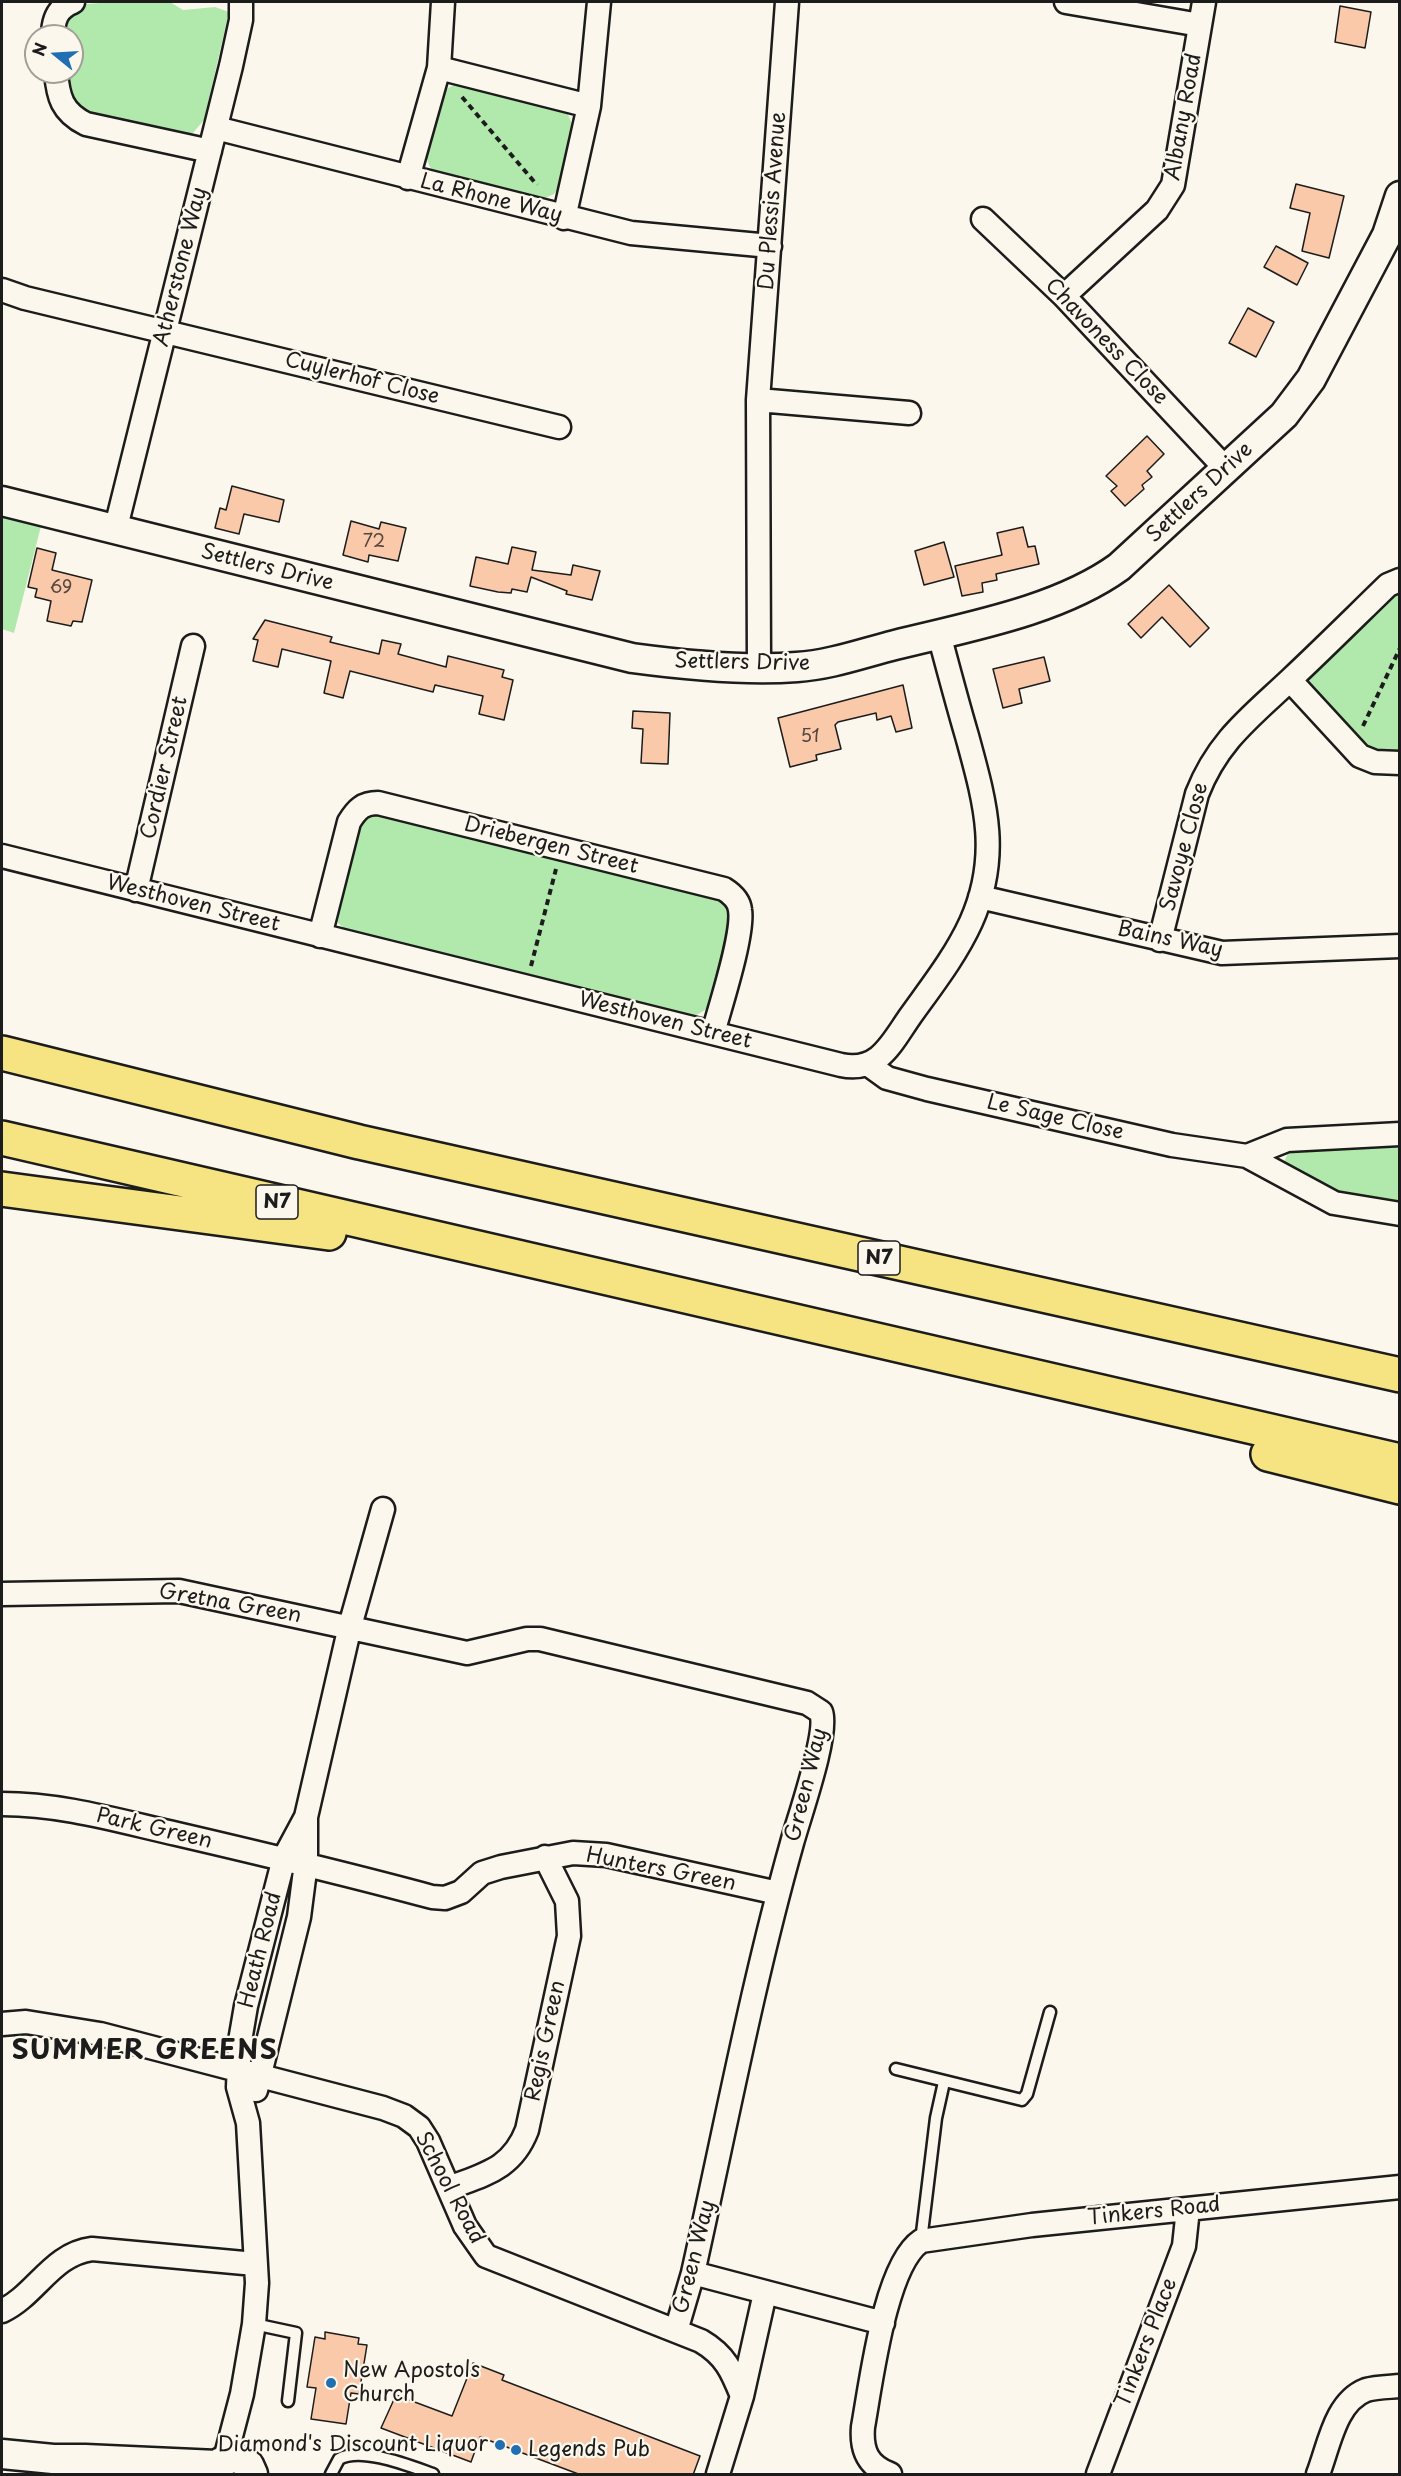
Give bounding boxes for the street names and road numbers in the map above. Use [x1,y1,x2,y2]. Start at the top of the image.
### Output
street label: Albany Road [1160,51,1208,183]
street label: Du Plessis Avenue [754,111,792,291]
street label: La Rhone Way [417,169,565,229]
street label: Atherstone Way [149,185,213,349]
street label: Chavoness Close [1039,273,1173,411]
street label: Cuylerhof Close [282,348,442,410]
street label: Settlers Drive [1142,437,1258,549]
street label: Settlers Drive [198,539,336,597]
street label: Settlers Drive [674,649,810,677]
street label: Cordier Street [136,694,194,842]
street label: Savoye Close [1156,780,1214,914]
street label: Driebergen Street [461,812,641,880]
street label: Westhoven Street [104,870,282,938]
street label: Bains Way [1115,916,1225,964]
street label: Westhoven Street [576,987,754,1055]
street label: Le Sage Close [984,1090,1126,1146]
road number: N7 [256,1185,298,1219]
road number: N7 [858,1241,900,1275]
street label: Gretna Green [157,1579,303,1629]
street label: Green Way [781,1726,833,1844]
street label: Park Green [94,1803,214,1855]
street label: Hunters Green [584,1843,738,1897]
street label: Heath Road [234,1889,288,2011]
street label: Regis Green [521,1978,571,2104]
street label: School Road [409,2128,489,2248]
street label: Tinkers Road [1086,2192,1222,2232]
street label: Green Way [669,2198,721,2316]
street label: Tinkers Place [1111,2275,1183,2411]

